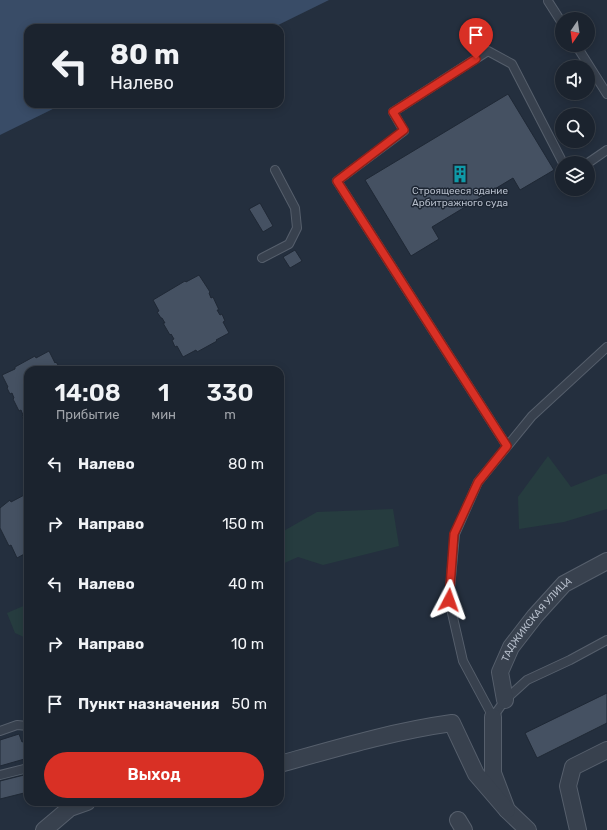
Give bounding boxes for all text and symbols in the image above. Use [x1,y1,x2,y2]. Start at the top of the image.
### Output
north arrow [555,12,595,52]
map controls [555,12,595,196]
pin [459,18,493,59]
icon: arrive [465,24,487,46]
text: 80 m [110,38,180,71]
icon: left [44,40,96,92]
button: sound [555,60,595,100]
text: Налево [110,72,174,94]
button: search [555,108,595,148]
button: layers [555,156,595,196]
building icon: Строящееся здание Арбитражного суда [450,164,470,184]
place label: Строящееся здание Арбитражного суда [412,185,508,209]
text: 14:08 [55,379,121,407]
text: 1 [158,379,169,407]
text: 330 [207,379,253,407]
text: Прибытие [56,407,119,422]
text: мин [151,407,176,422]
text: m [224,407,236,422]
icon: left [44,453,66,475]
text: Налево [78,455,135,473]
text: 80 m [228,455,264,473]
icon: right [44,513,66,535]
text: Направо [78,515,144,533]
text: 150 m [222,515,264,533]
icon: left [44,573,66,595]
text: Налево [78,575,135,593]
text: 40 m [228,575,264,593]
street label: ТАДЖИКСКАЯ УЛИЦА [499,575,574,664]
position arrow [428,579,470,621]
icon: right [44,633,66,655]
text: Направо [78,635,144,653]
text: 10 m [231,635,264,653]
icon: arrive [44,693,66,715]
text: Пункт назначения [78,695,220,713]
text: 50 m [232,695,267,713]
button: Выход [44,752,264,798]

